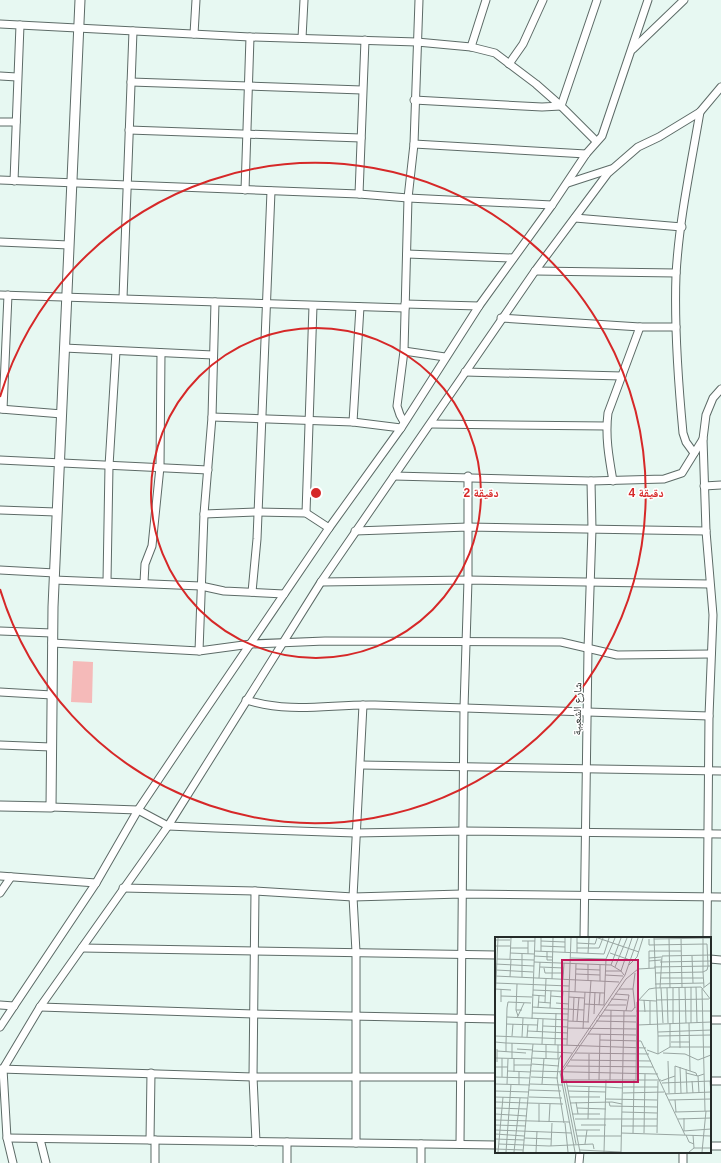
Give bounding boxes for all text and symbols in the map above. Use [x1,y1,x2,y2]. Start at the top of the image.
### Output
centre of rings [309,486,323,500]
text: 2 دقيقة [463,486,499,500]
text: 4 دقيقة [628,486,664,500]
street label: شارع الشعبية [571,682,584,736]
inset map [495,937,711,1153]

